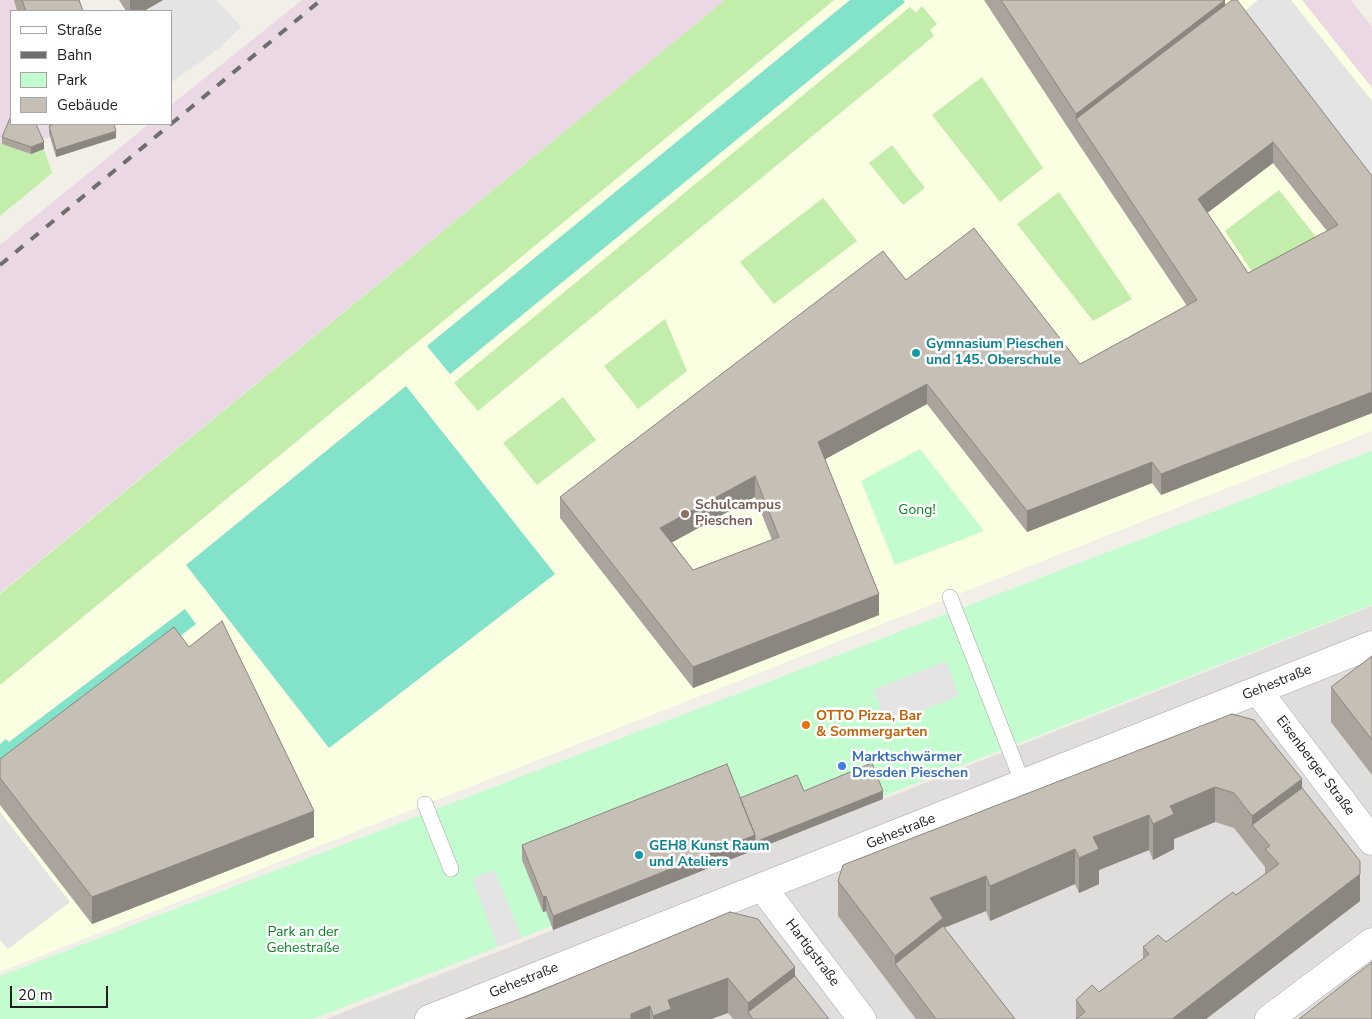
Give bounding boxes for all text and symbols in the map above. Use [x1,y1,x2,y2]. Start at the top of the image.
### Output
legend [10,10,172,125]
text: Straße [57,20,102,40]
text: Bahn [57,45,92,65]
text: Park [57,70,87,90]
text: Gebäude [57,95,118,115]
place label: Gymnasium Pieschen und 145. Oberschule [926,337,1064,370]
marker: Gymnasium Pieschen und 145. Oberschule [910,347,922,359]
place label: Schulcampus Pieschen [695,498,781,530]
park label: Gong! [898,503,936,519]
marker: Schulcampus Pieschen [679,508,691,520]
street label: Gehestraße [1240,662,1314,704]
place label: OTTO Pizza, Bar & Sommergarten [816,709,927,742]
street label: Eisenberger Straße [1272,713,1358,819]
marker: OTTO Pizza, Bar & Sommergarten [800,719,812,731]
place label: Marktschwärmer Dresden Pieschen [852,750,968,782]
marker: Marktschwärmer Dresden Pieschen [836,760,848,772]
street label: Gehestraße [864,811,938,853]
place label: GEH8 Kunst Raum und Ateliers [649,839,770,872]
marker: GEH8 Kunst Raum und Ateliers [633,849,645,861]
street label: Hartigstraße [781,916,843,990]
park label: Park an der Gehestraße [267,925,339,958]
street label: Gehestraße [487,960,561,1002]
scale bar [12,976,110,1008]
text: 20 m [18,985,53,1005]

